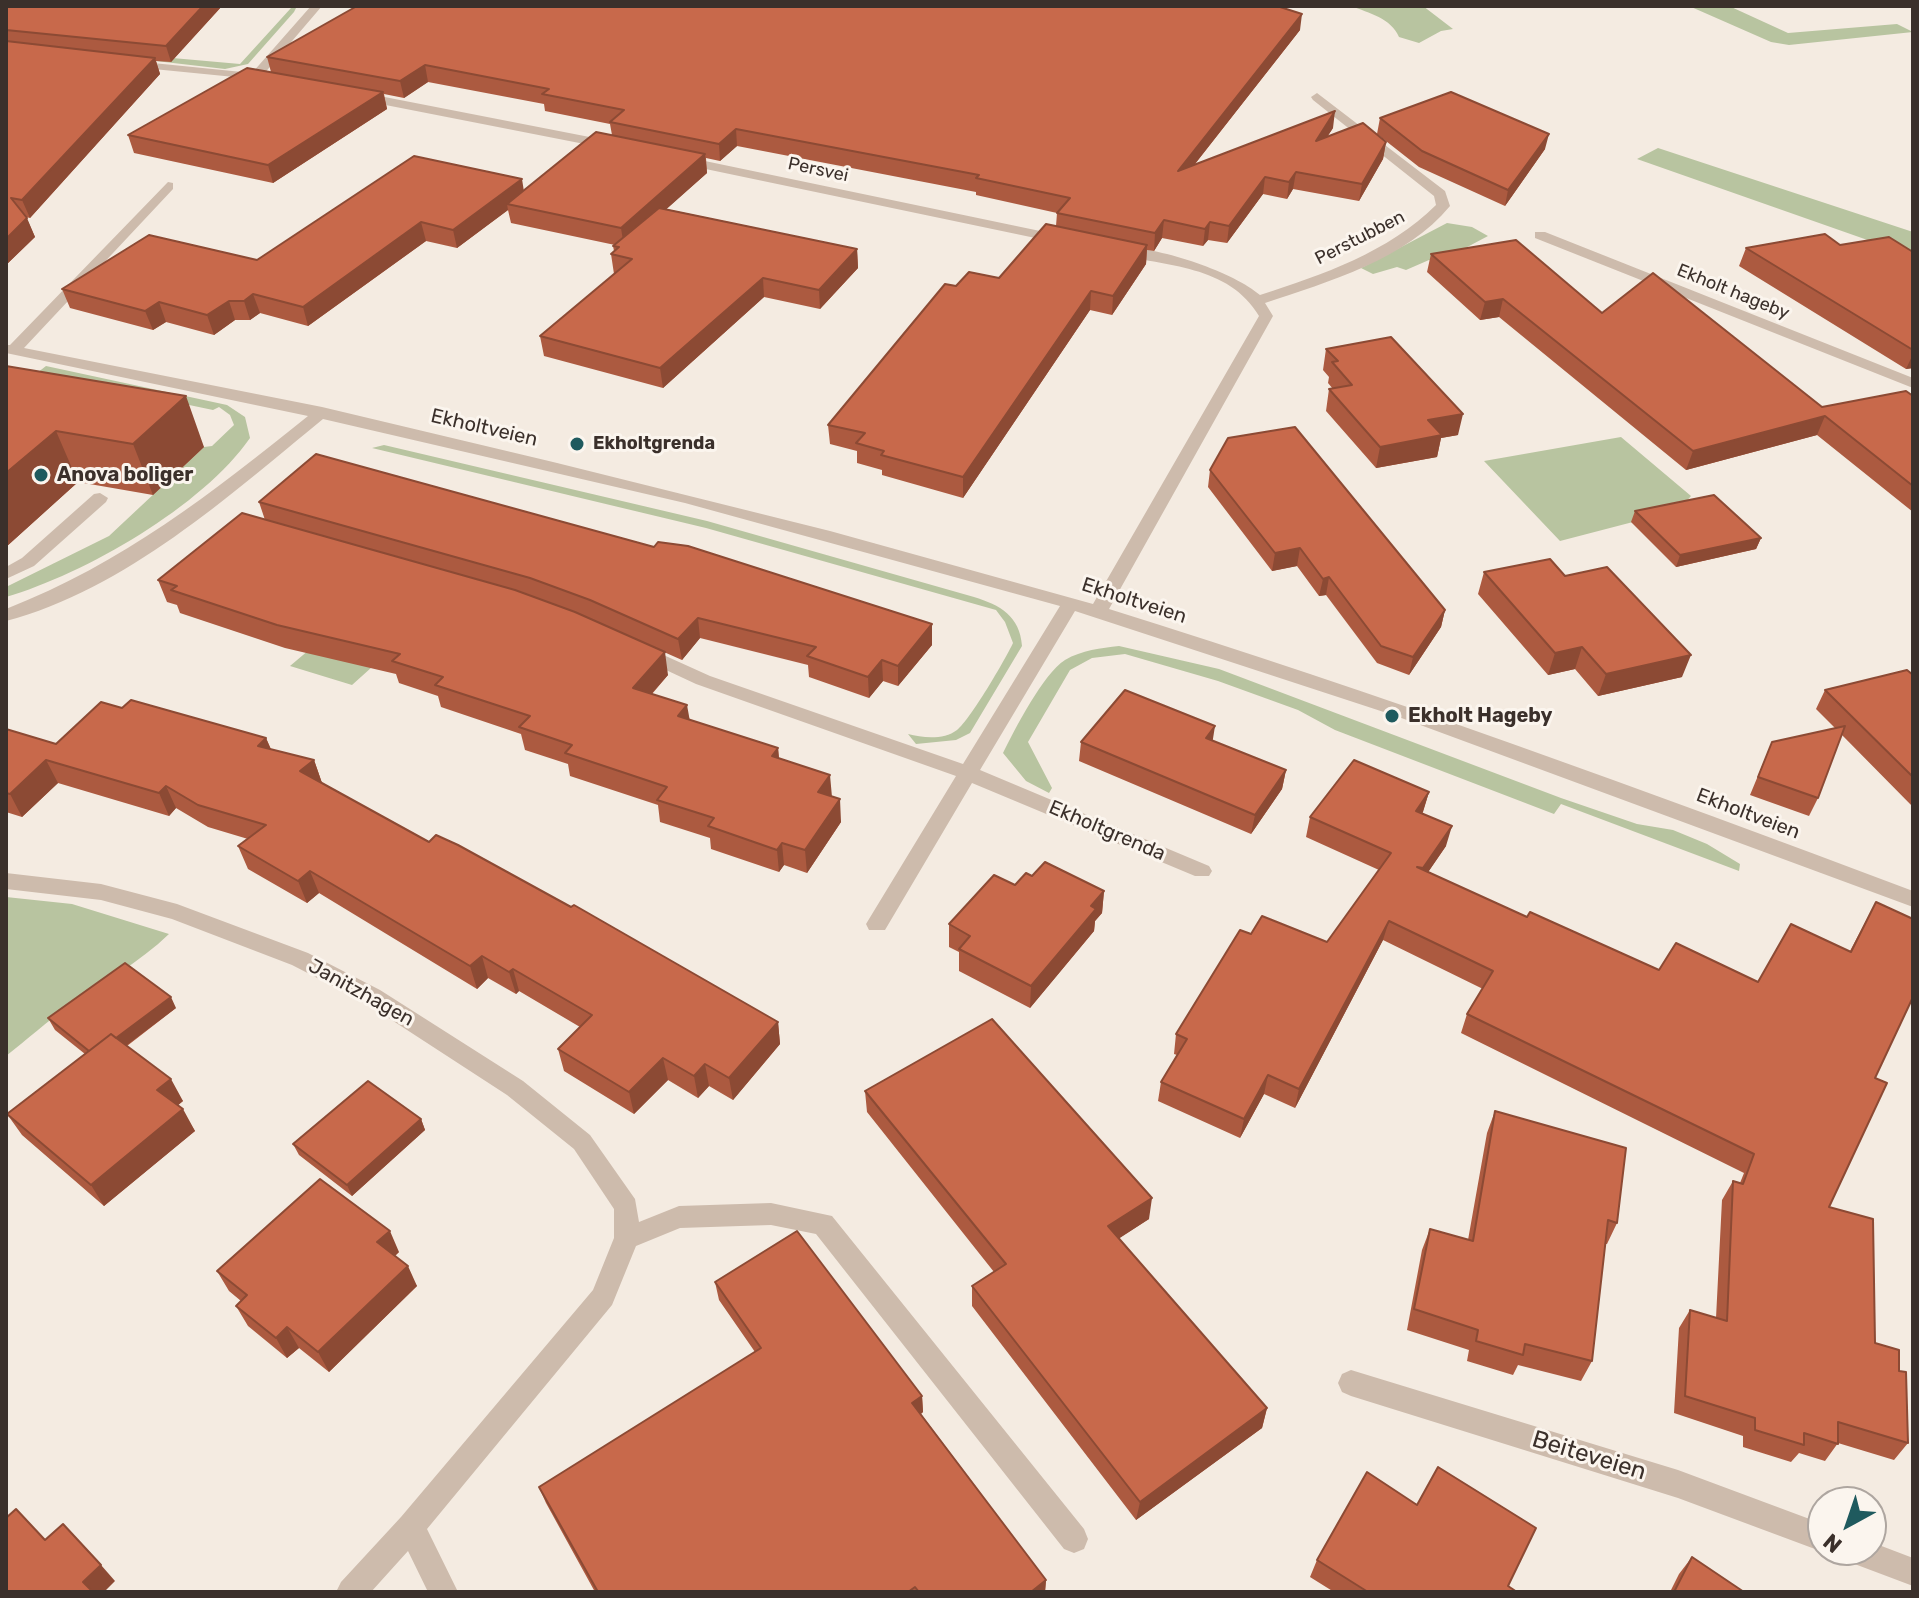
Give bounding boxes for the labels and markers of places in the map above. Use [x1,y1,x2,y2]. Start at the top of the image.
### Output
place label: Ekholtgrenda [593,433,715,455]
marker: Ekholtgrenda [568,435,586,453]
place label: Anova boliger [57,463,193,487]
marker: Anova boliger [32,466,50,484]
place label: Ekholt Hageby [1408,704,1552,728]
marker: Ekholt Hageby [1383,707,1401,725]

